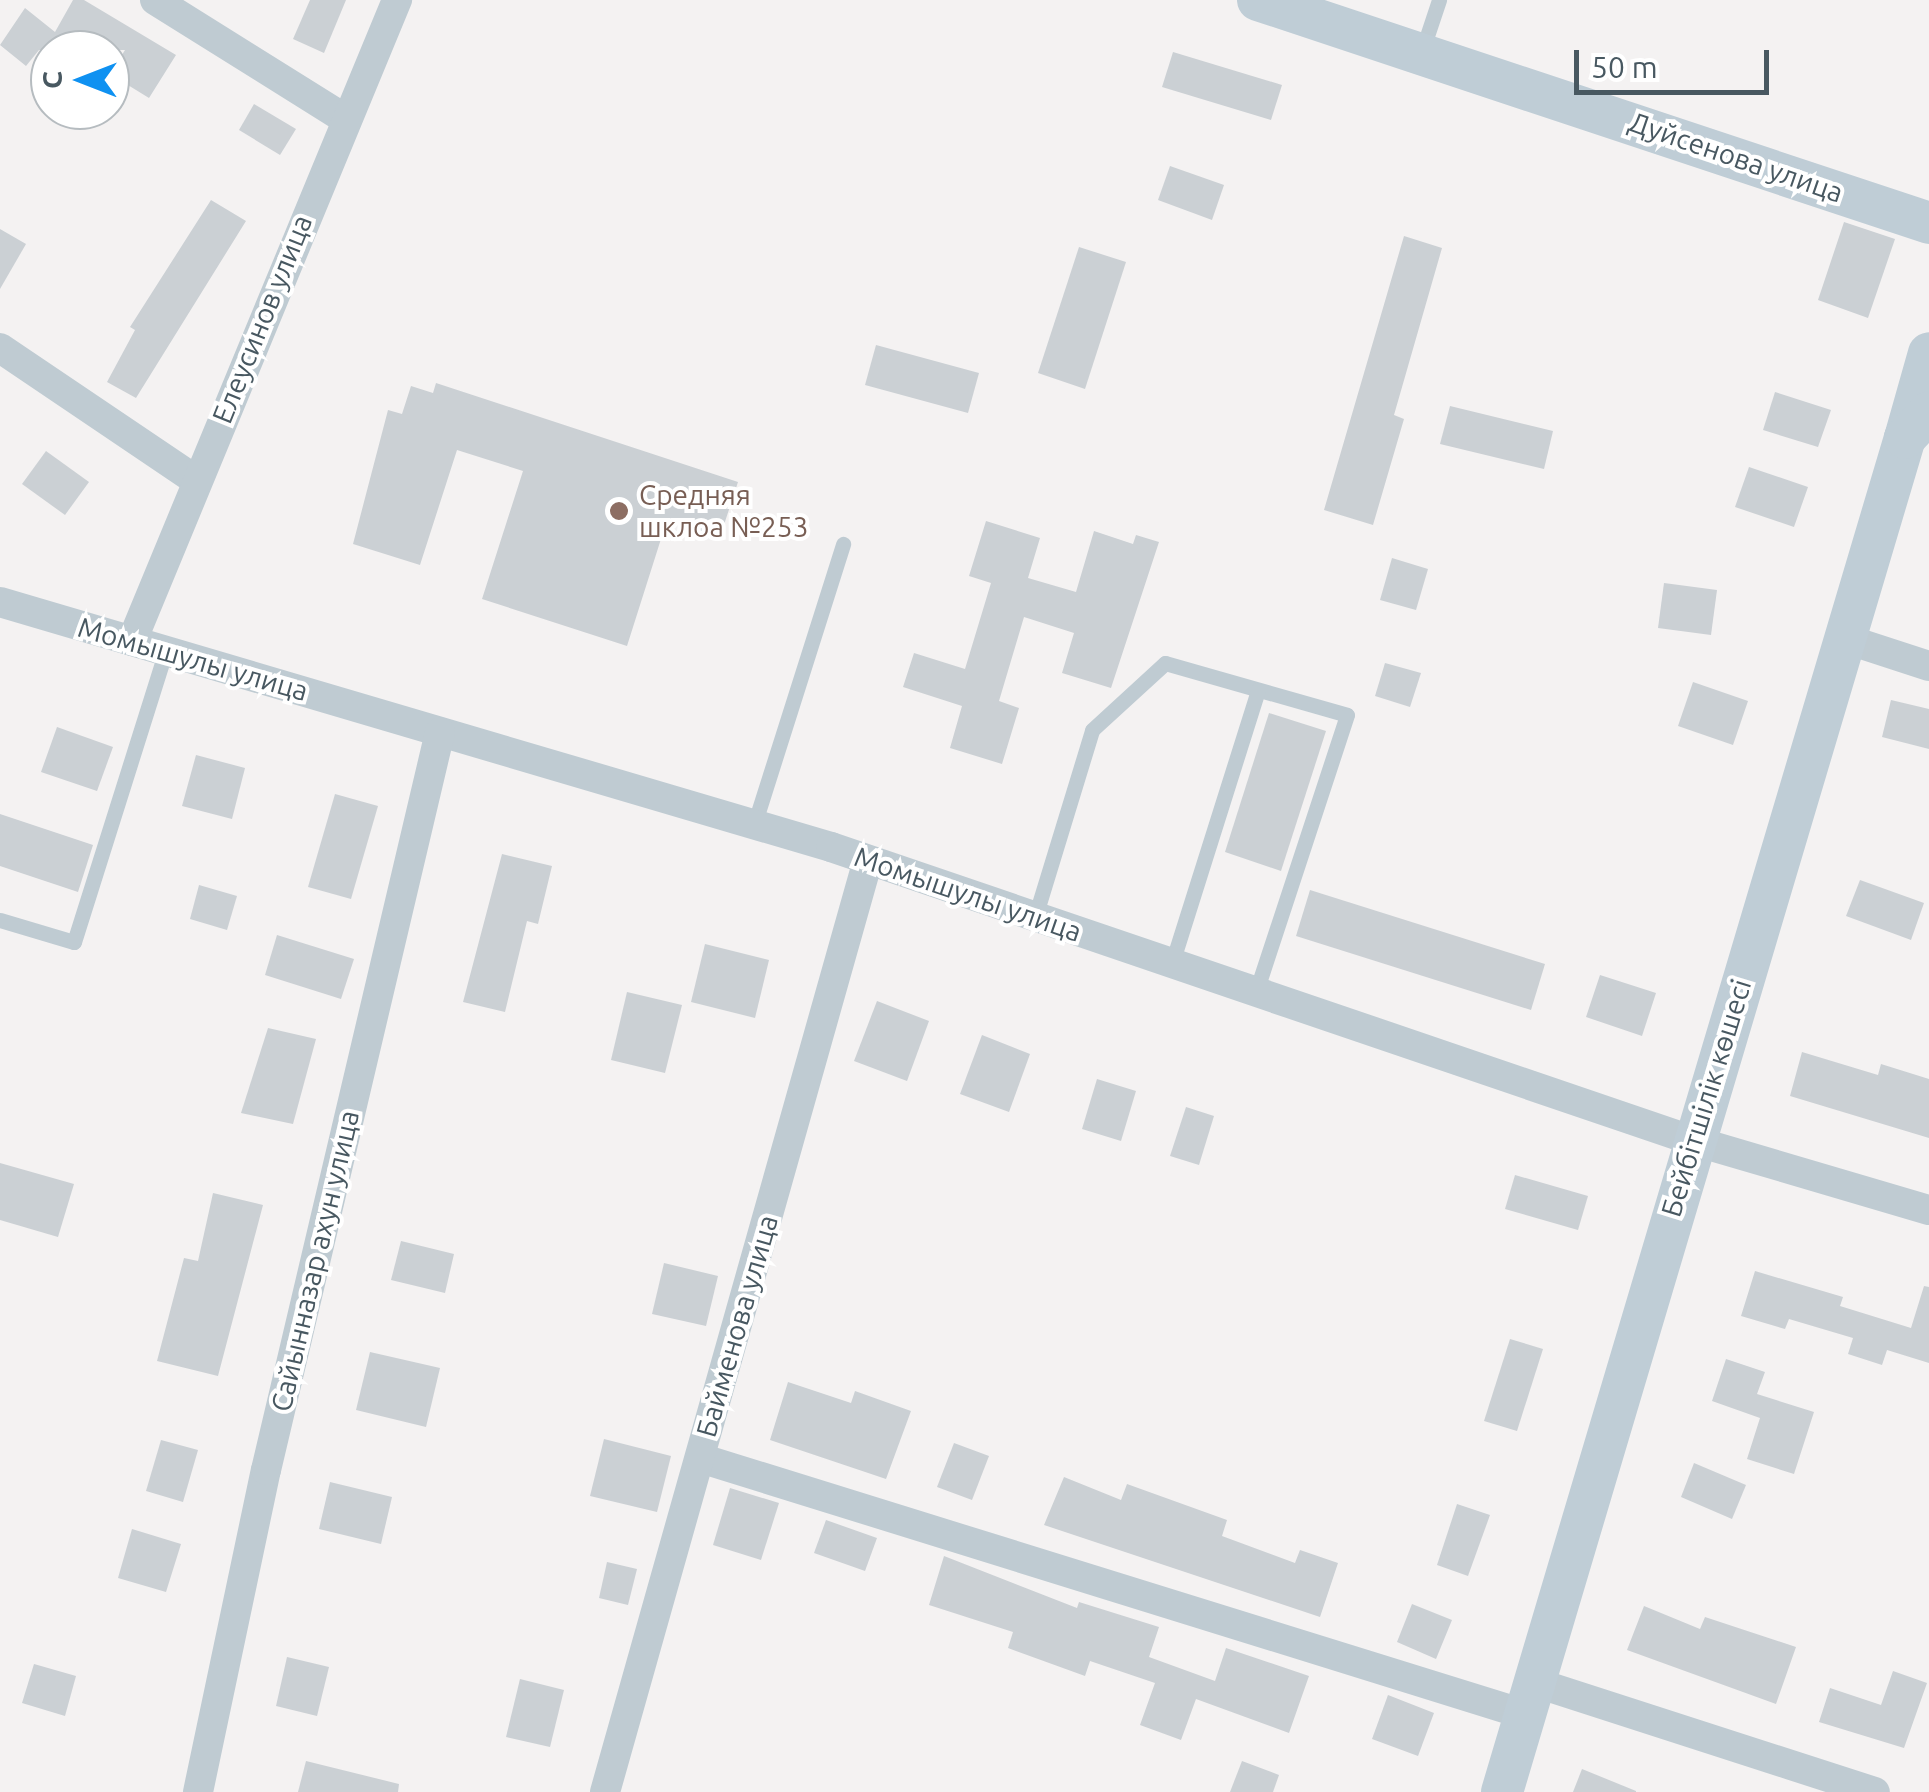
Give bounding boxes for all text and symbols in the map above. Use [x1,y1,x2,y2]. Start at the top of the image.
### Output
north arrow [30,30,130,130]
scale bar [1579,30,1774,92]
text: 50 m [1591,50,1658,84]
text: С [36,71,67,89]
street label: Дуйсенова улица [1624,105,1848,209]
street label: Елеусинов улица [205,210,319,428]
place label: Средняя шклоа №253 [639,478,808,544]
marker: Средняя шклоа №253 [608,500,630,522]
street label: Момышулы улица [74,610,312,708]
street label: Момышулы улица [850,839,1086,949]
street label: Бейбітшілік көшесі [1654,975,1758,1221]
street label: Сайынназар ахун улица [264,1107,366,1415]
street label: Байменова улица [689,1211,785,1441]

